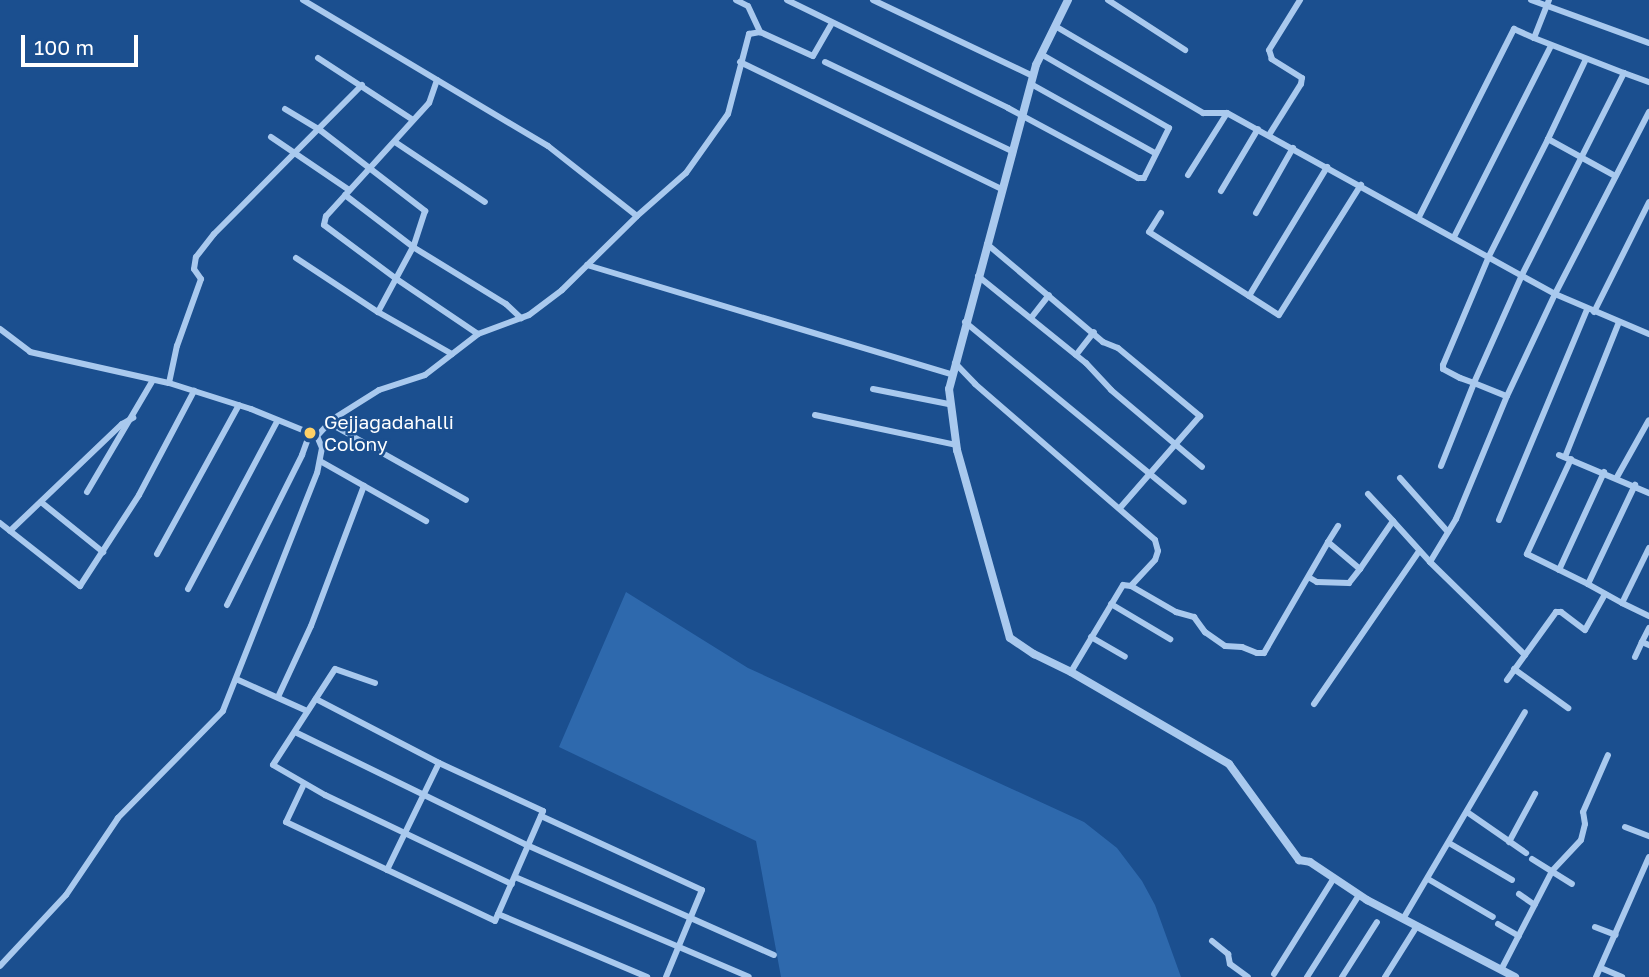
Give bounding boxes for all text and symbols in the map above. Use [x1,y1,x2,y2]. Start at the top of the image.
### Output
scale bar [24,21,142,65]
text: 100 m [34,34,94,60]
place label: Gejjagadahalli Colony [324,411,454,455]
marker: Gejjagadahalli Colony [302,425,318,441]

